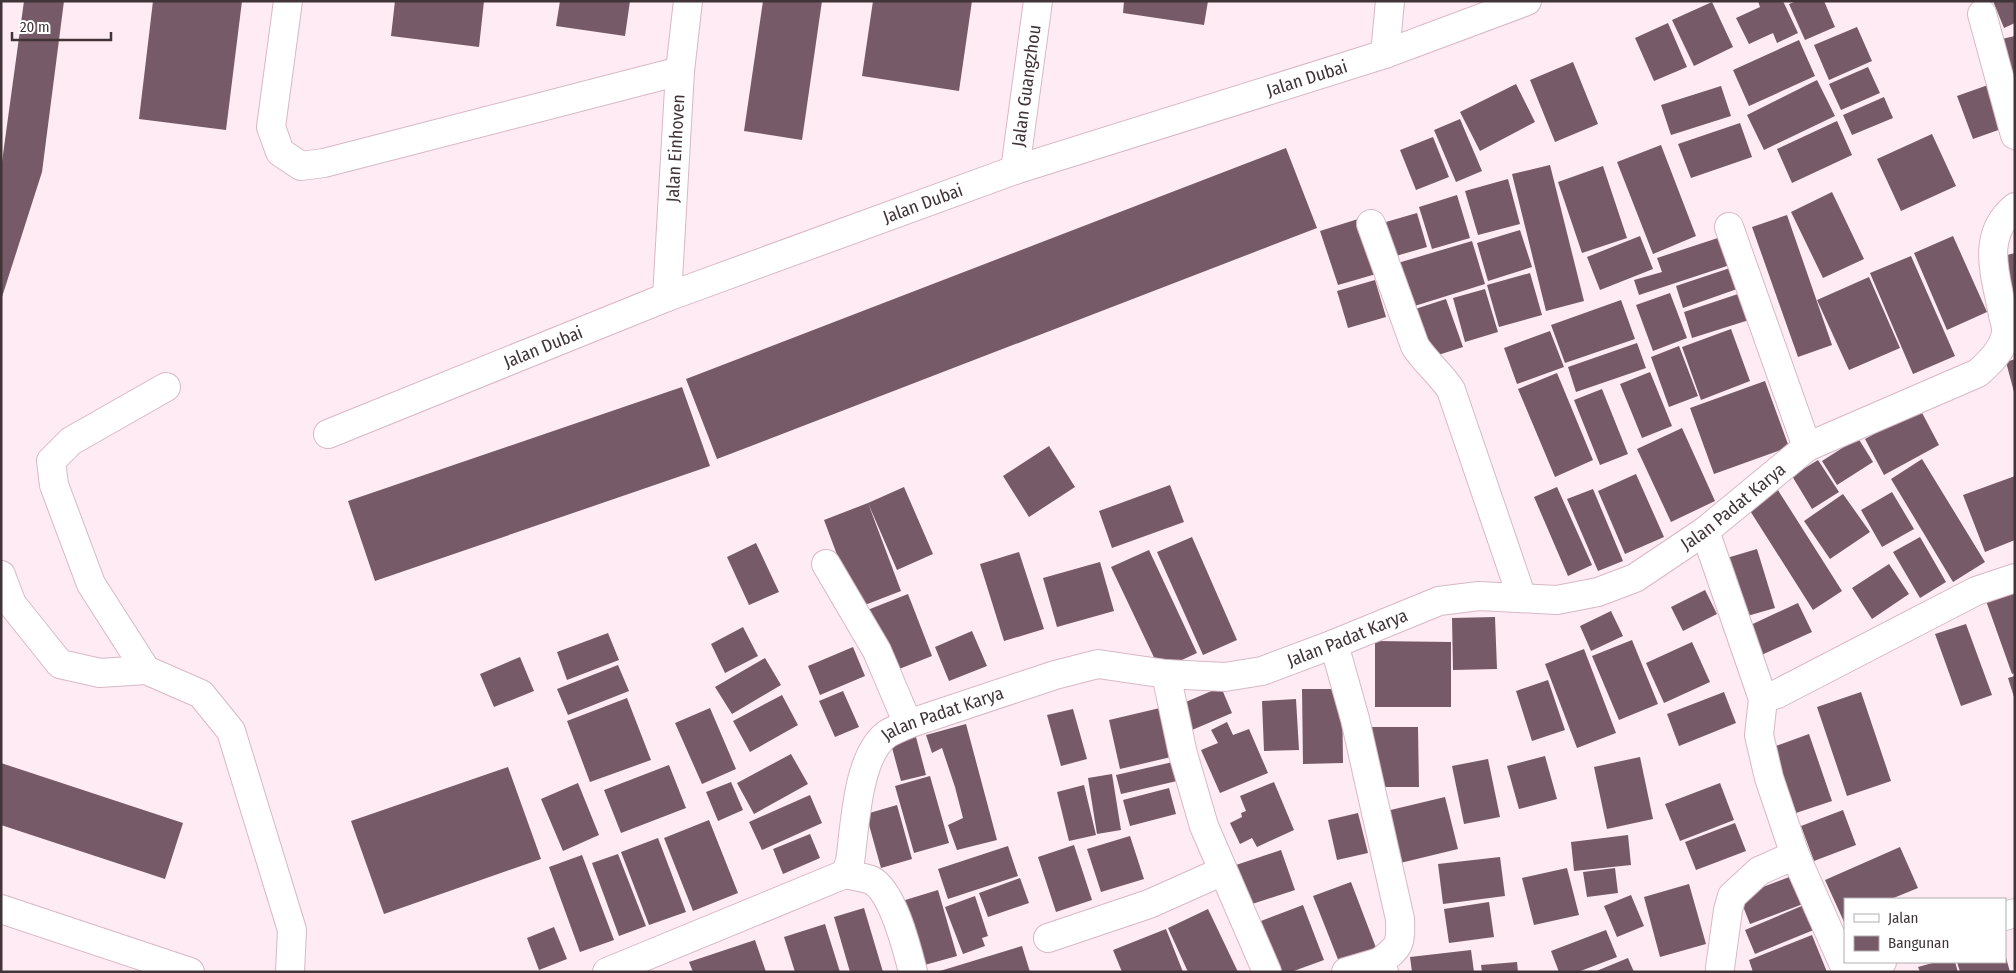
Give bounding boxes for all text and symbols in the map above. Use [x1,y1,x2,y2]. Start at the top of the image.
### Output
scale bar [12,10,111,42]
text: 20 m [20,18,50,36]
street label: Jalan Guangzhou [1007,23,1046,148]
street label: Jalan Dubai [1264,56,1350,101]
street label: Jalan Einhoven [661,93,690,203]
street label: Jalan Dubai [880,179,966,228]
street label: Jalan Dubai [500,321,586,373]
street label: Jalan Padat Karya [1677,458,1790,555]
street label: Jalan Padat Karya [1284,604,1411,672]
street label: Jalan Padat Karya [877,682,1007,745]
legend [1844,898,2006,963]
text: Jalan [1888,909,1918,927]
text: Bangunan [1888,934,1949,952]

